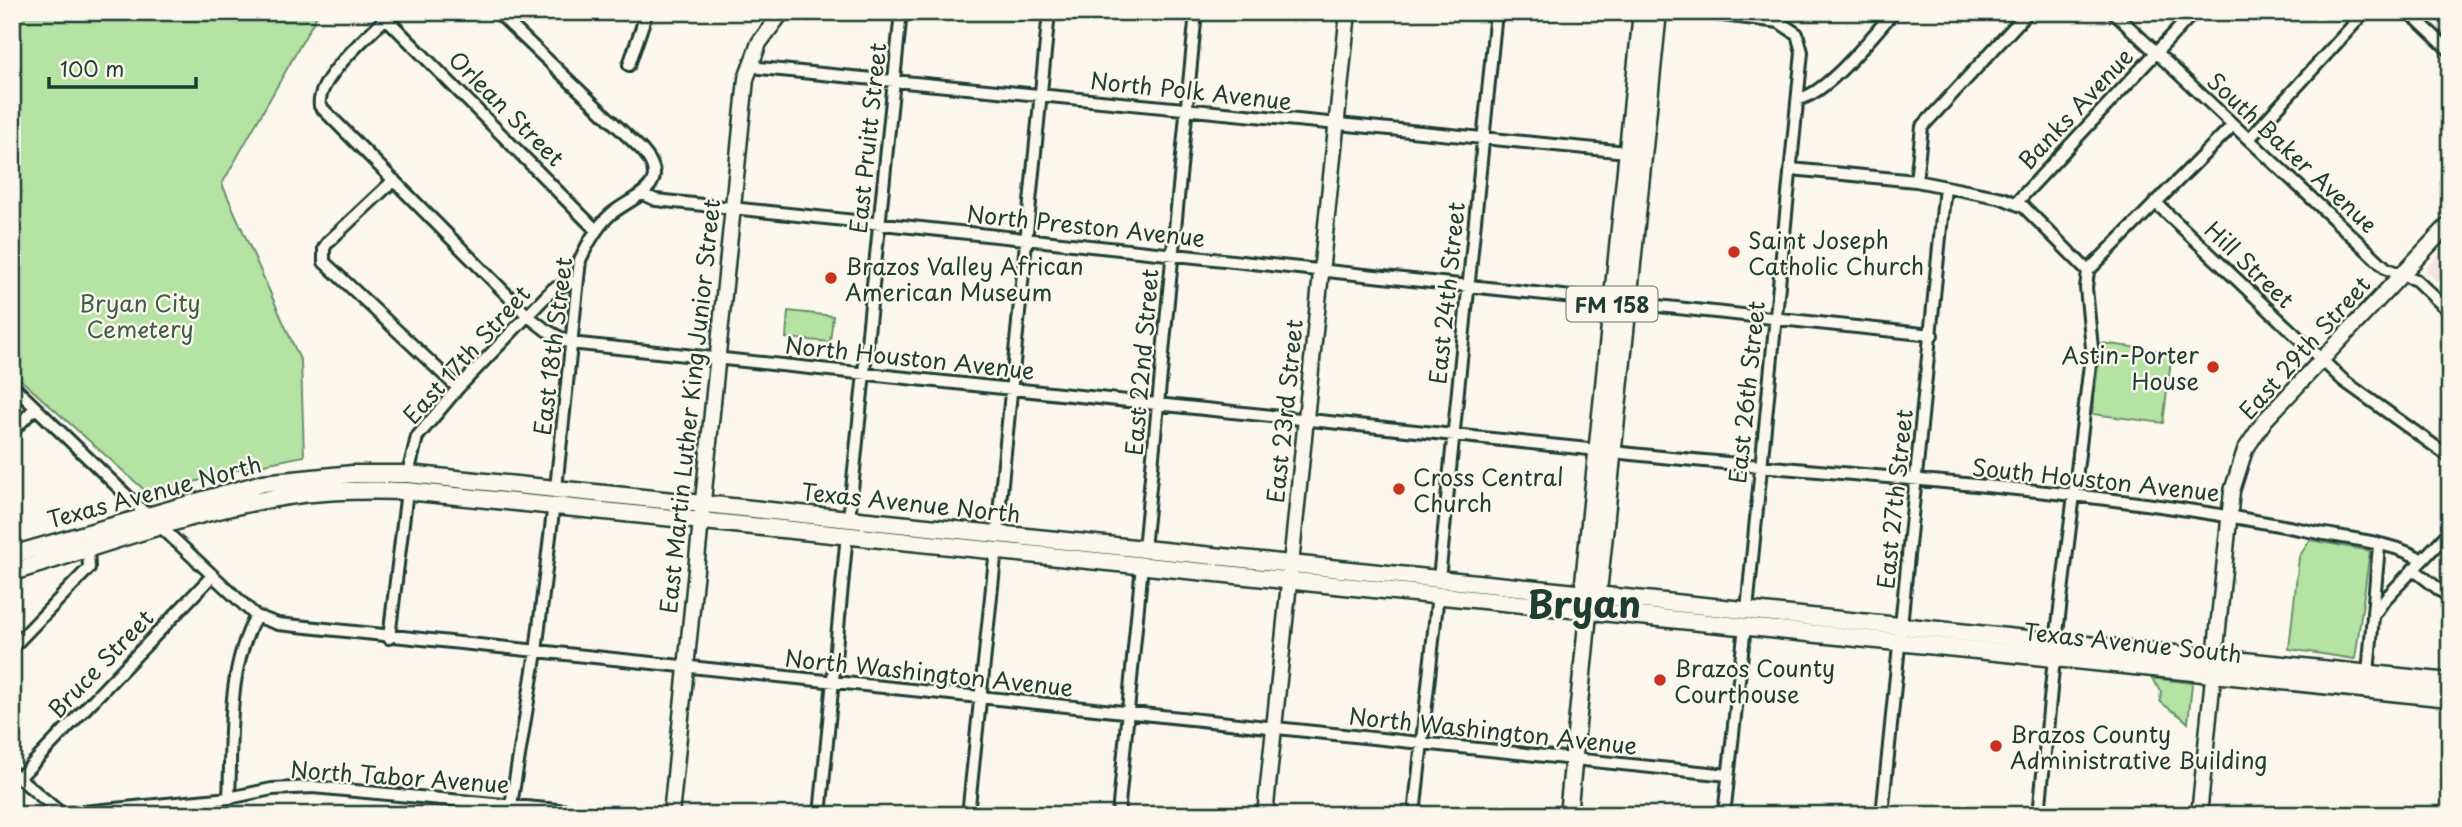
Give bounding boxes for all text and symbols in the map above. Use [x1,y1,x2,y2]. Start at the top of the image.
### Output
street label: Banks Avenue [2009,39,2141,177]
street label: East Pruitt Street [840,41,894,235]
street label: Orlean Street [441,42,573,174]
scale bar [49,46,196,90]
text: 100 m [60,52,124,84]
street label: North Polk Avenue [1089,62,1293,118]
street label: South Baker Avenue [2200,64,2386,240]
street label: North Preston Avenue [965,195,1207,255]
street label: East Martin Luther King Junior Street [650,197,728,615]
street label: East 24th Street [1419,200,1473,386]
street label: Hill Street [2197,212,2303,316]
place label: Saint Joseph Catholic Church [1748,222,1924,283]
marker: Saint Joseph Catholic Church [1726,244,1742,260]
place label: Brazos Valley African American Museum [845,248,1084,309]
street label: East 18th Street [524,255,580,437]
street label: East 22nd Street [1115,267,1167,457]
street label: East 29th Street [2230,268,2378,426]
marker: Brazos Valley African American Museum [823,270,839,286]
street label: East 17th Street [394,277,538,431]
park label: Bryan City Cemetery [79,285,201,346]
road number: FM 158 [1566,286,1658,322]
street label: East 26th Street [1719,299,1773,485]
street label: East 23rd Street [1257,317,1311,505]
street label: North Houston Avenue [783,326,1037,388]
place label: Astin-Porter House [2062,337,2199,398]
marker: Astin-Porter House [2205,359,2221,375]
street label: East 27th Street [1867,407,1921,591]
street label: Texas Avenue North [43,446,265,536]
street label: South Houston Avenue [1970,449,2222,509]
place label: Cross Central Church [1413,459,1564,520]
street label: Texas Avenue North [800,473,1022,531]
marker: Cross Central Church [1391,481,1407,497]
district label: Bryan [1527,575,1641,631]
street label: Bruce Street [39,601,161,725]
street label: Texas Avenue South [2022,613,2244,671]
street label: North Washington Avenue [783,639,1075,705]
place label: Brazos County Courthouse [1674,650,1835,711]
marker: Brazos County Courthouse [1652,672,1668,688]
street label: North Washington Avenue [1347,697,1639,763]
place label: Brazos County Administrative Building [2010,716,2268,777]
marker: Brazos County Administrative Building [1988,738,2004,754]
street label: North Tabor Avenue [289,751,511,801]

